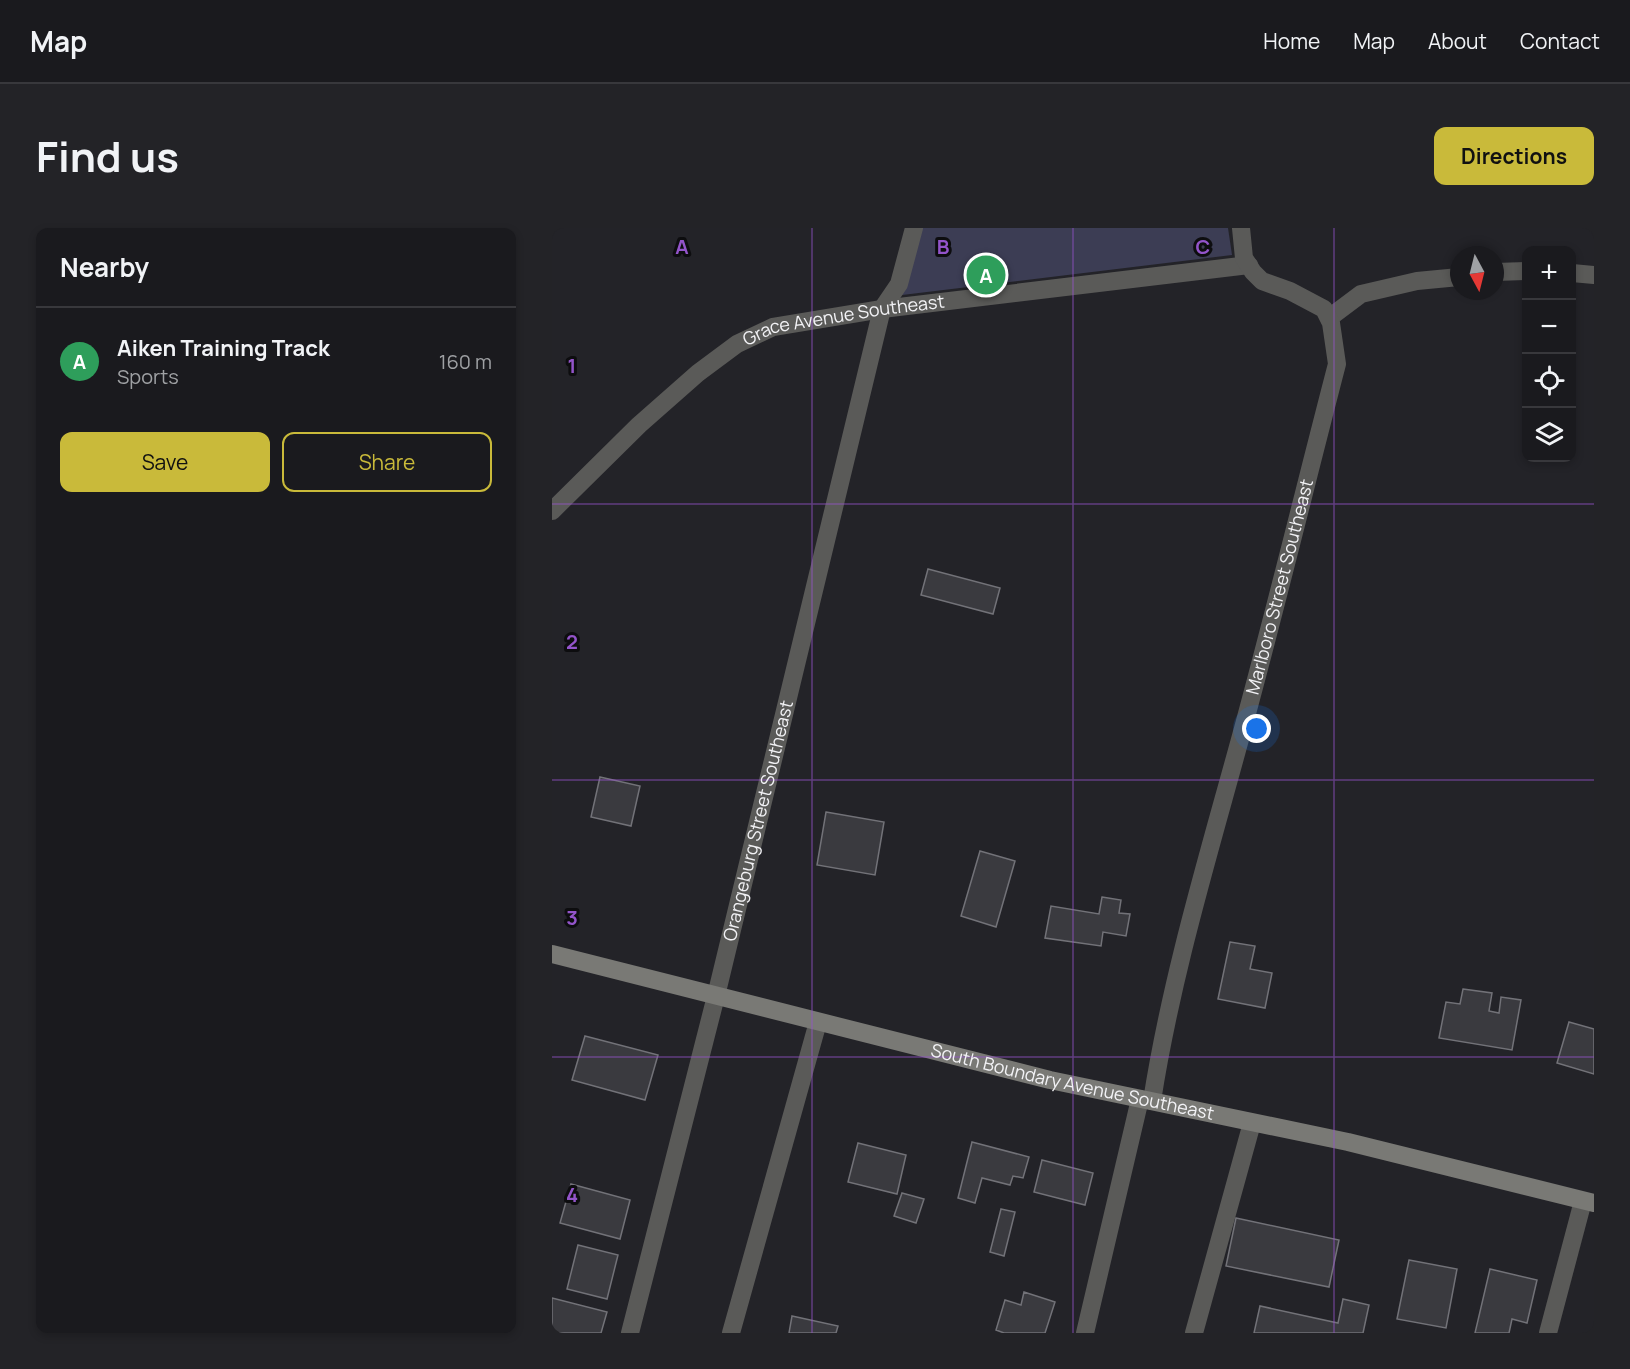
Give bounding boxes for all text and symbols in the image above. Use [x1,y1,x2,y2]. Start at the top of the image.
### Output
text: Map [30,22,87,60]
text: Home [1263,27,1320,55]
text: Map [1353,27,1395,55]
text: About [1428,27,1487,55]
text: Contact [1520,27,1600,55]
text: Find us [36,127,179,185]
button: Directions [1434,127,1594,185]
text: A [675,233,689,260]
text: B [937,233,950,260]
text: C [1196,233,1210,260]
north arrow [1450,246,1504,300]
map controls [1522,246,1576,462]
button: + [1522,246,1576,300]
text: Nearby [60,249,149,285]
pin: A [966,252,1006,298]
street label: Grace Avenue Southeast [738,289,946,351]
button: − [1522,300,1576,354]
text: Aiken Training Track [117,333,330,363]
text: A [73,348,86,375]
text: 160 m [439,348,492,375]
text: 1 [568,352,576,379]
button: locate [1522,354,1576,408]
text: Sports [117,363,179,390]
button: layers [1522,408,1576,462]
button: Save [60,432,270,492]
button: Share [282,432,492,492]
street label: Marlboro Street Southeast [1240,476,1318,697]
text: 2 [566,628,578,655]
street label: Orangeburg Street Southeast [717,698,798,943]
your location [1242,714,1271,743]
text: 3 [566,904,578,931]
street label: South Boundary Avenue Southeast [928,1037,1216,1125]
text: 4 [566,1181,578,1208]

